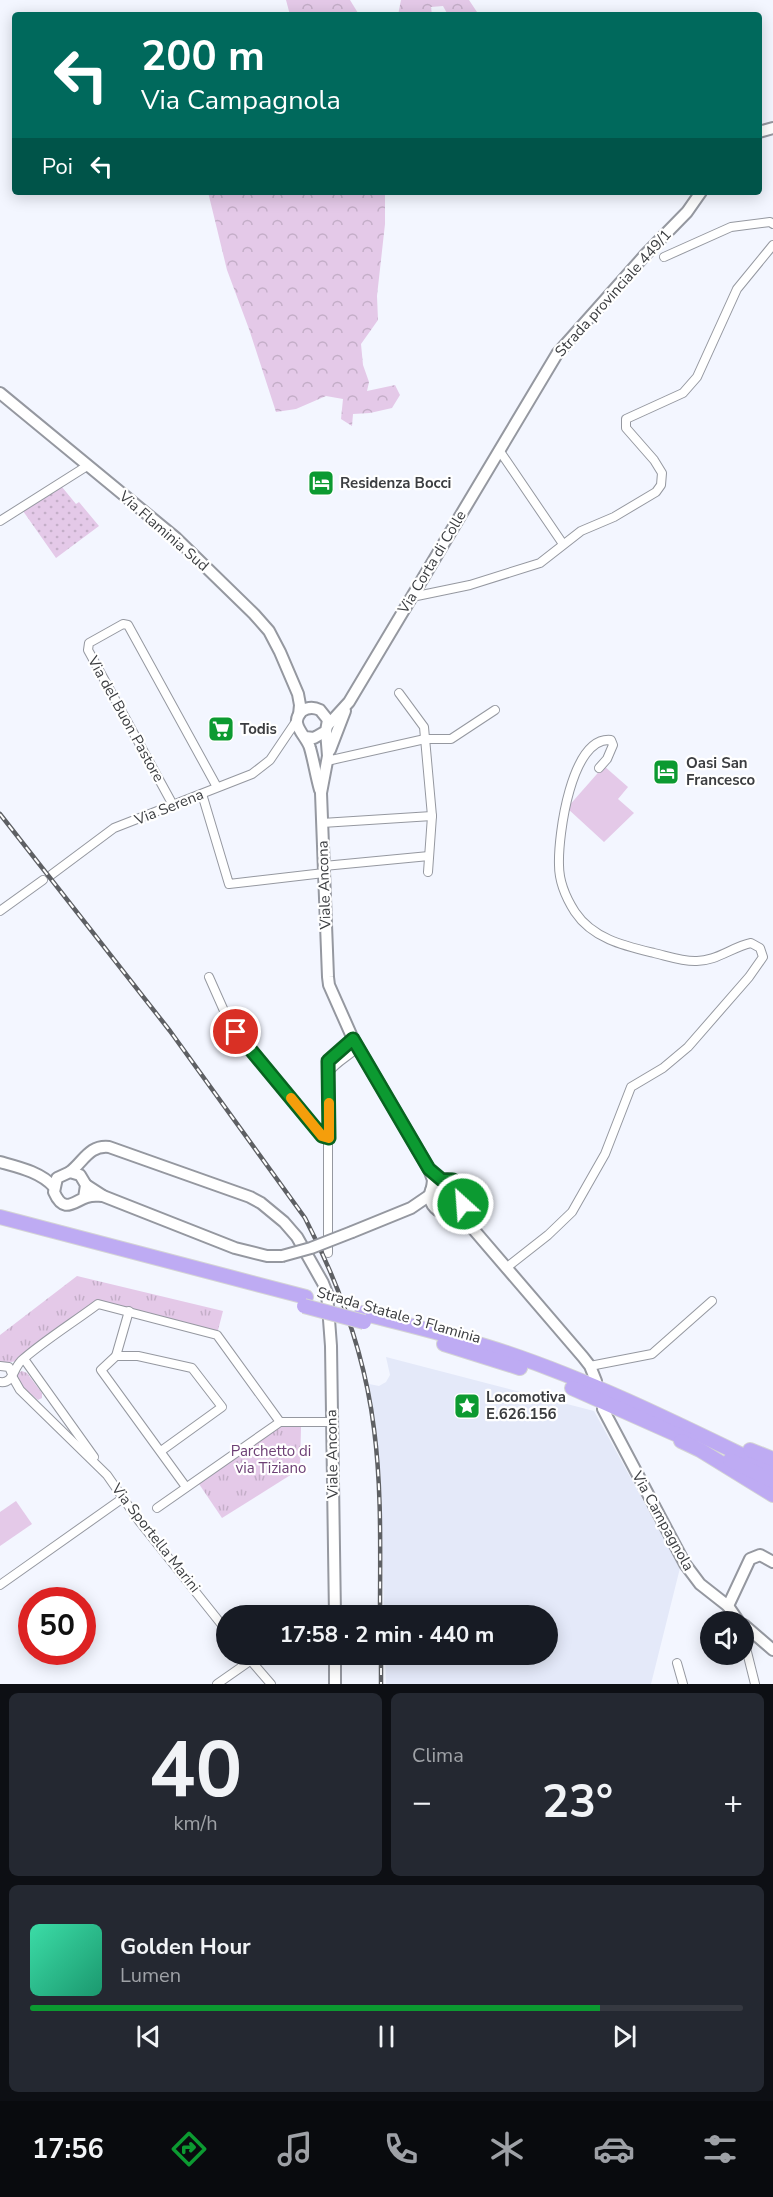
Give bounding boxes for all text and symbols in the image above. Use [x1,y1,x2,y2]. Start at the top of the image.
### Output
text: 200 m [141,28,265,85]
icon: left [42,36,120,114]
text: Via Campagnola [141,82,341,119]
icon: left [85,150,118,183]
text: Poi [42,152,73,182]
street label: Strada provinciale 449/1 [550,225,676,361]
hotel icon: Residenza Bocci [306,468,336,498]
place label: Residenza Bocci [340,473,451,493]
street label: Via Flaminia Sud [114,486,213,576]
street label: Via Corta di Colle [393,507,471,618]
street label: Via del Buon Pastore [83,652,169,785]
supermarket icon: Todis [206,714,236,744]
place label: Todis [240,719,277,739]
place label: Oasi San Francesco [686,753,755,790]
hotel icon: Oasi San Francesco [651,757,681,787]
street label: Via Serena [131,784,206,830]
street label: Viale Ancona [312,840,336,931]
pin [210,1006,261,1057]
icon: arrive [219,1015,252,1048]
position arrow [431,1172,495,1236]
street label: Strada Statale 3 Flaminia [315,1282,483,1348]
place label: Locomotiva E.626.156 [486,1387,566,1424]
place icon: Locomotiva E.626.156 [452,1391,482,1421]
street label: Viale Ancona [321,1409,343,1500]
park label: Parchetto di via Tiziano [231,1441,311,1478]
street label: Via Campagnola [627,1467,699,1574]
street label: Via Sportella Marini [107,1479,205,1597]
speed limit sign: 50 [18,1587,96,1665]
map controls [700,1611,754,1665]
button: sound [700,1611,754,1665]
text: 17:58 · 2 min · 440 m [280,1620,494,1650]
text: 40 [149,1717,242,1824]
text: Clima [412,1742,464,1769]
text: 23° [542,1772,613,1833]
text: − [412,1780,432,1825]
text: + [723,1780,743,1825]
text: km/h [173,1810,218,1837]
text: Golden Hour [120,1932,251,1962]
text: Lumen [120,1962,181,1989]
icon: previous [132,2020,165,2053]
icon: pause [370,2020,403,2053]
icon: next [608,2020,641,2053]
icon: directions [168,2128,210,2170]
icon: music [274,2128,316,2170]
icon: phone [380,2128,422,2170]
icon: climate [486,2128,528,2170]
icon: car [593,2128,635,2170]
icon: filters [699,2128,741,2170]
text: 17:56 [32,2131,104,2168]

